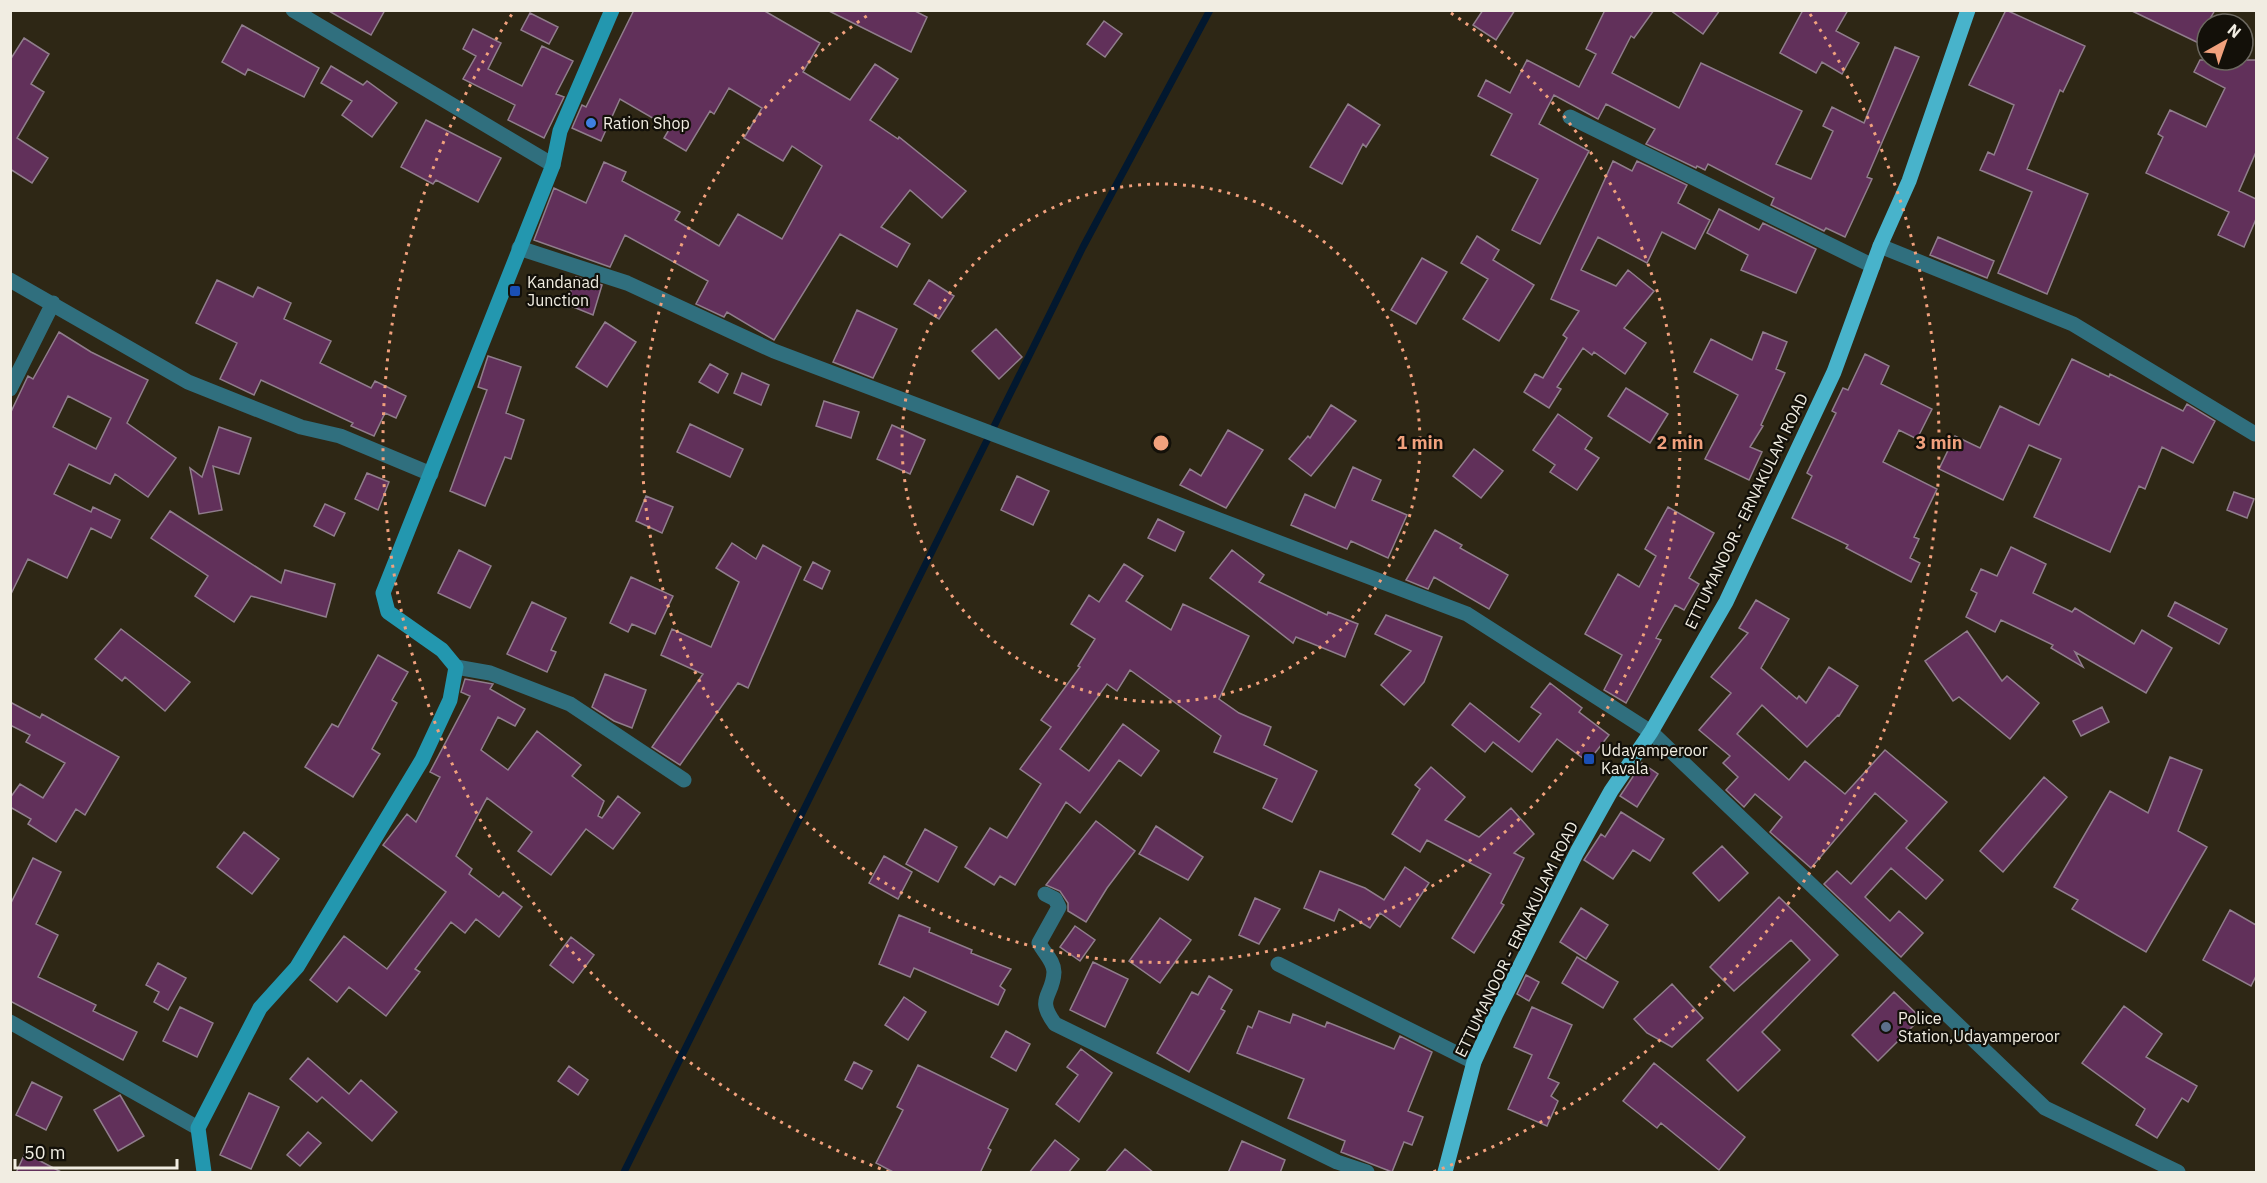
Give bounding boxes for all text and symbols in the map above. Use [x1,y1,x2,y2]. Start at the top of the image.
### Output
north arrow [2195,12,2255,72]
text: N [2224,19,2246,42]
place label: Ration Shop [603,113,690,133]
marker: Ration Shop [584,116,598,130]
place label: Kandanad Junction [527,272,599,310]
marker: Kandanad Junction [508,284,522,298]
street label: ETTUMANOOR - ERNAKULAM ROAD [1680,390,1812,632]
text: 1 min [1396,431,1444,454]
text: 2 min [1656,431,1704,454]
text: 3 min [1915,431,1963,454]
centre of rings [1151,433,1171,453]
place label: Udayamperoor Kavala [1601,740,1708,778]
marker: Udayamperoor Kavala [1582,752,1596,766]
street label: ETTUMANOOR - ERNAKULAM ROAD [1450,818,1582,1060]
place label: Police Station,Udayamperoor [1898,1008,2060,1046]
marker: Police Station,Udayamperoor [1879,1020,1893,1034]
scale bar [15,1132,177,1170]
text: 50 m [24,1141,66,1164]

